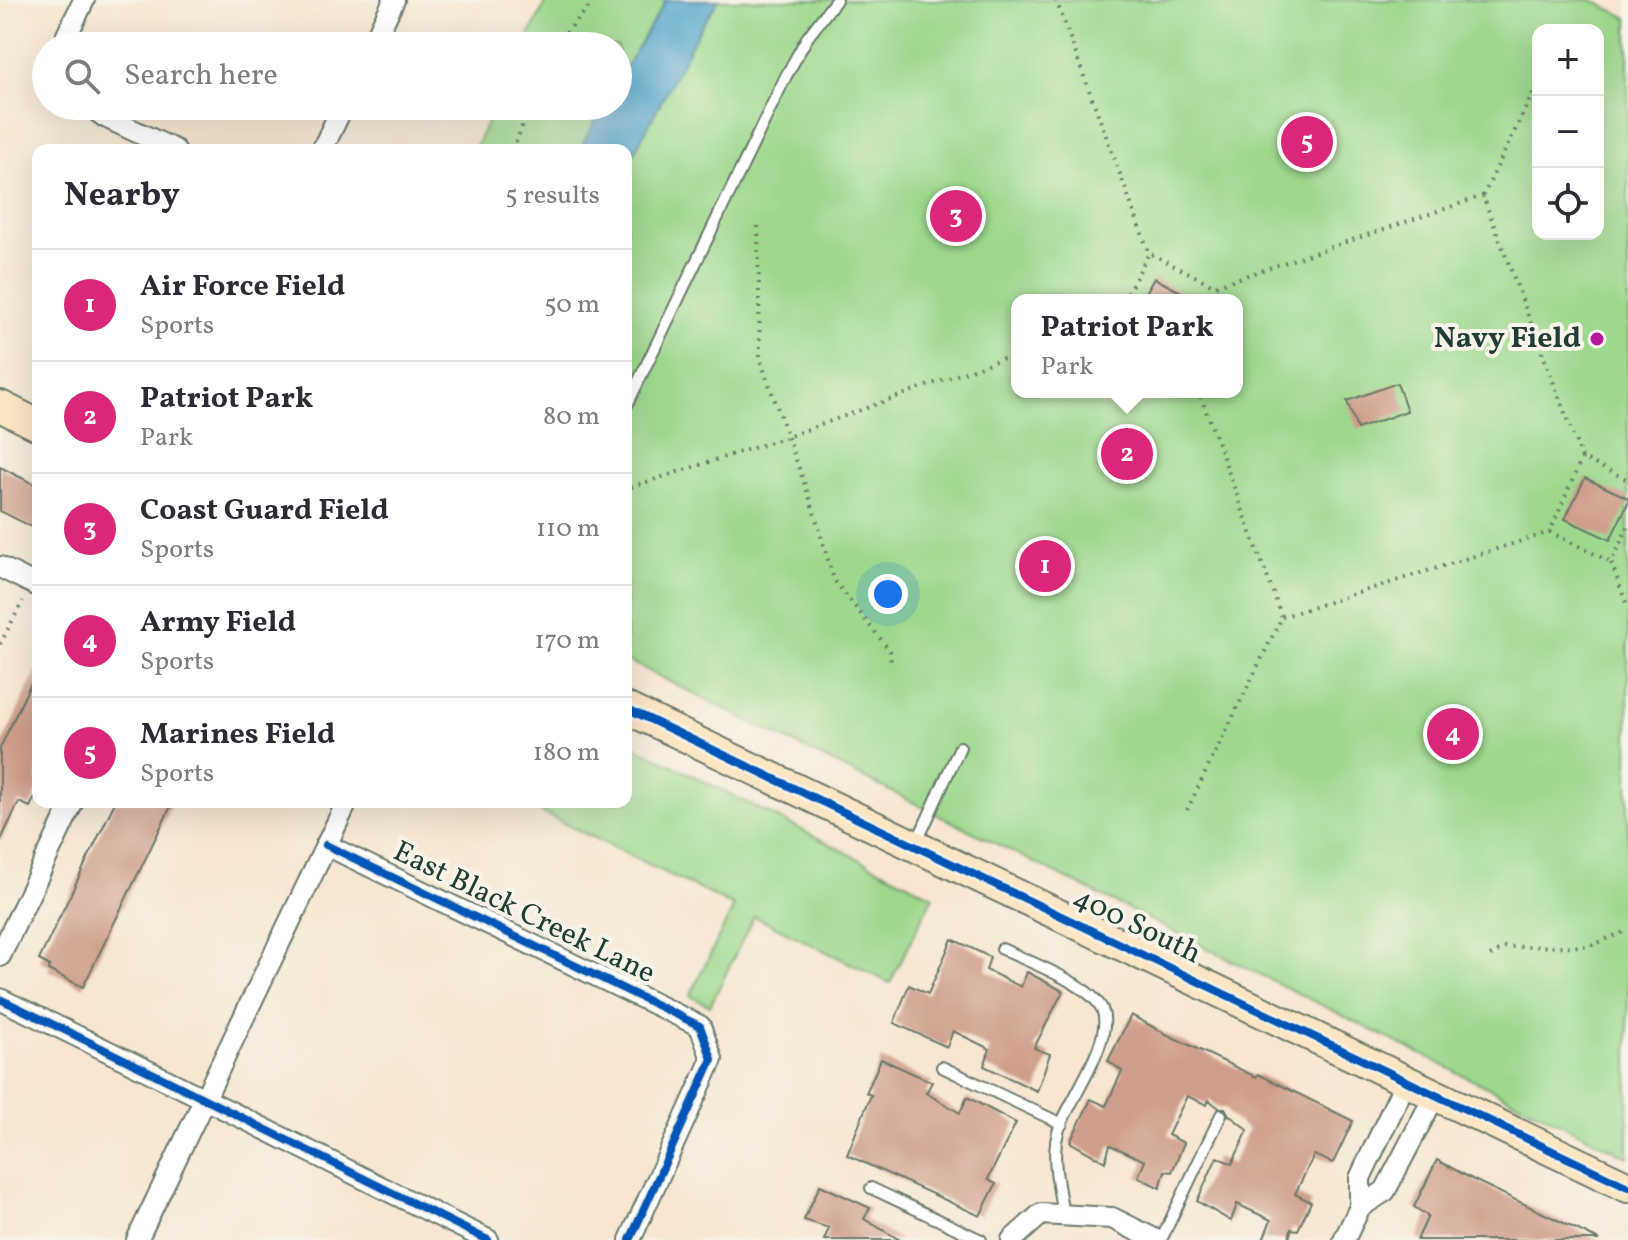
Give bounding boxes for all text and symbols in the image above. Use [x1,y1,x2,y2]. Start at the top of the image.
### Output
map controls [1532,24,1604,240]
button: + [1532,24,1604,96]
search box [32,32,632,120]
icon: search [60,54,104,98]
text: Search here [124,55,278,97]
button: − [1532,96,1604,168]
pin: 5 [1281,112,1333,172]
button: locate [1532,168,1604,240]
text: Nearby [64,173,180,220]
text: 5 results [505,178,600,214]
pin: 3 [930,186,982,246]
text: Air Force Field [140,266,345,308]
text: 1 [85,287,95,323]
text: 50 m [544,287,600,323]
popup [1011,294,1243,398]
text: Patriot Park [1040,307,1214,349]
text: Sports [140,308,214,344]
place label: Navy Field [1434,318,1581,360]
marker: Navy Field [1588,330,1606,348]
text: Park [1040,349,1094,385]
text: Patriot Park [140,378,313,420]
text: 2 [83,399,97,435]
text: 80 m [543,399,600,435]
text: Park [140,420,193,456]
pin: 2 [1101,424,1153,484]
text: Coast Guard Field [140,490,389,532]
text: 3 [83,511,97,547]
text: 110 m [536,511,600,547]
text: Sports [140,532,214,568]
pin: 1 [1019,536,1071,596]
your location [868,574,908,614]
text: Army Field [140,602,296,644]
text: 4 [82,623,98,659]
text: 170 m [535,623,600,659]
text: Sports [140,644,214,680]
pin: 4 [1427,704,1479,764]
text: Marines Field [140,714,335,756]
text: 5 [84,735,96,771]
text: 180 m [533,735,600,771]
text: Sports [140,756,214,792]
street label: East Black Creek Lane [386,831,662,995]
street label: 400 South [1066,877,1208,975]

